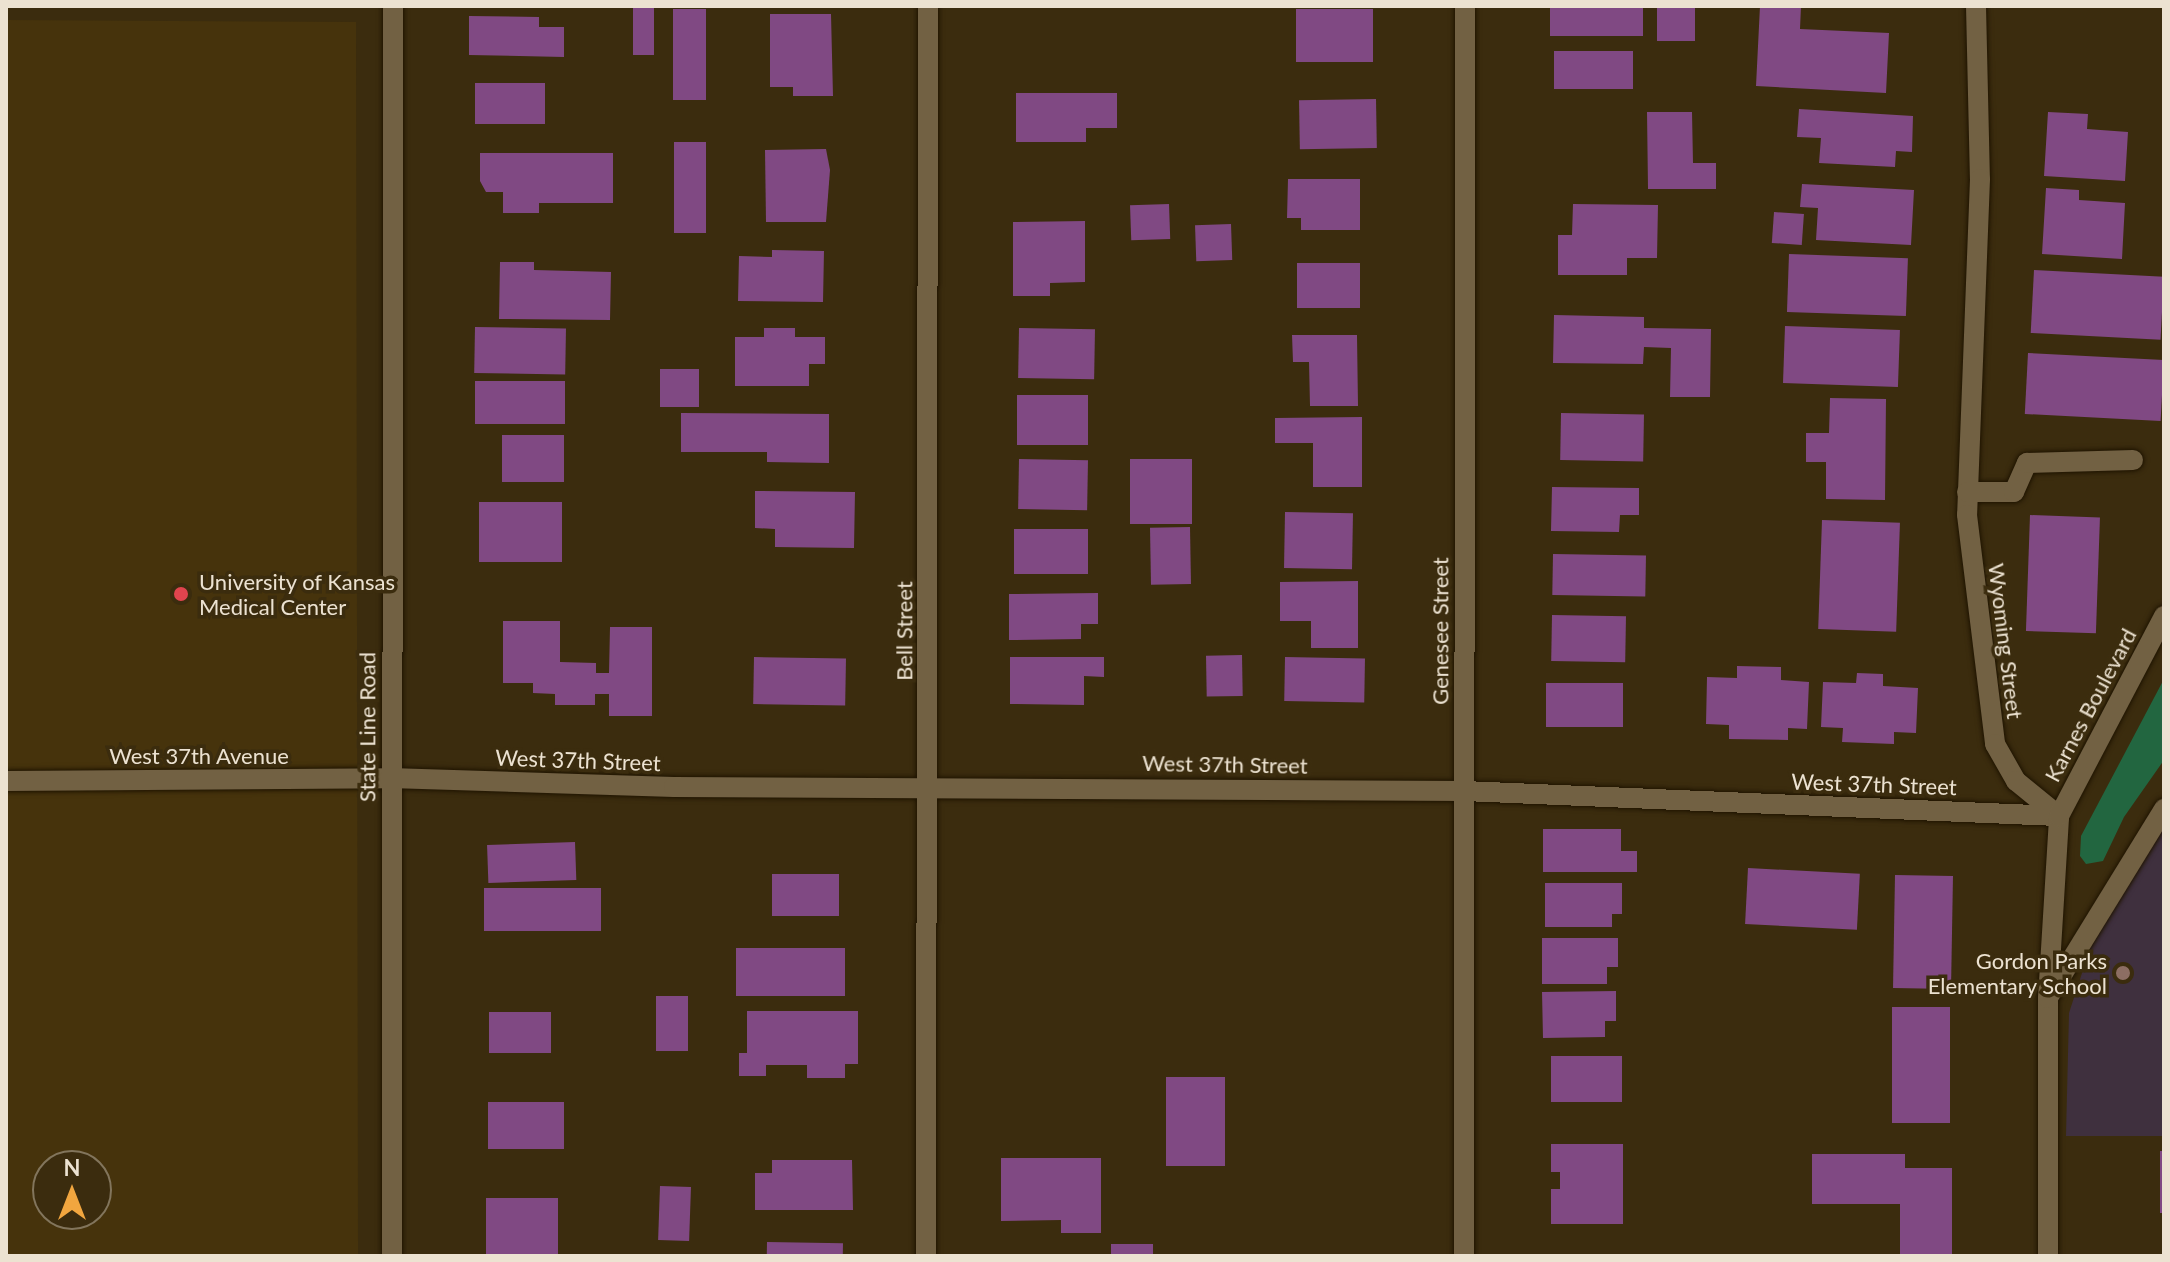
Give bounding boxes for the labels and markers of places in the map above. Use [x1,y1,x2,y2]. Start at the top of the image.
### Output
place label: University of Kansas Medical Center [199,568,396,620]
marker: University of Kansas Medical Center [170,583,192,605]
place label: Gordon Parks Elementary School [1927,947,2107,998]
marker: Gordon Parks Elementary School [2114,964,2132,982]

